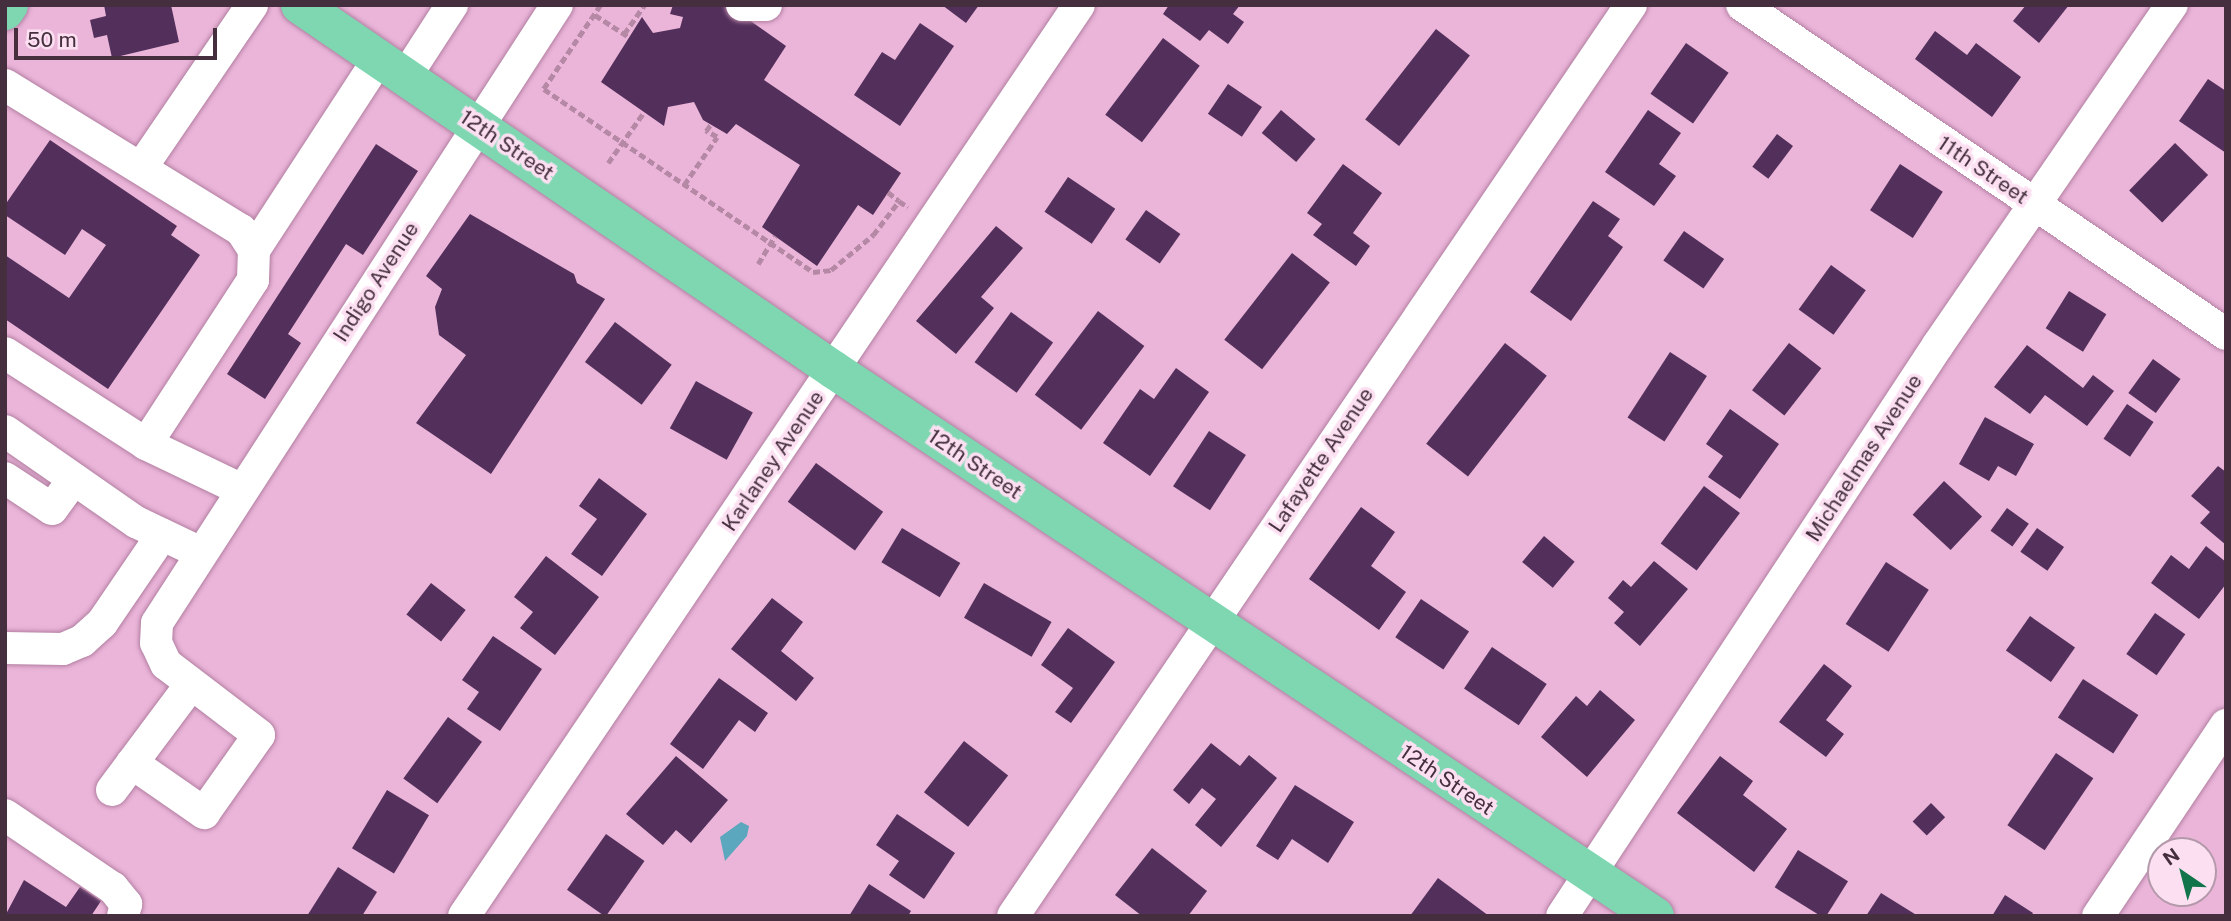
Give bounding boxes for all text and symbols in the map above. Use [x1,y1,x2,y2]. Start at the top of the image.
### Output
scale bar [18,14,220,58]
text: 50 m [27,27,77,52]
street label: 12th Street [455,104,559,186]
street label: 11th Street [1933,131,2033,209]
street label: Indigo Avenue [328,217,424,347]
street label: Michaelmas Avenue [1800,370,1928,546]
street label: Lafayette Avenue [1263,383,1379,537]
street label: Karlaney Avenue [717,386,829,536]
street label: 12th Street [923,423,1027,505]
street label: 12th Street [1395,739,1499,821]
north arrow [2147,837,2217,907]
text: N [2159,843,2183,870]

